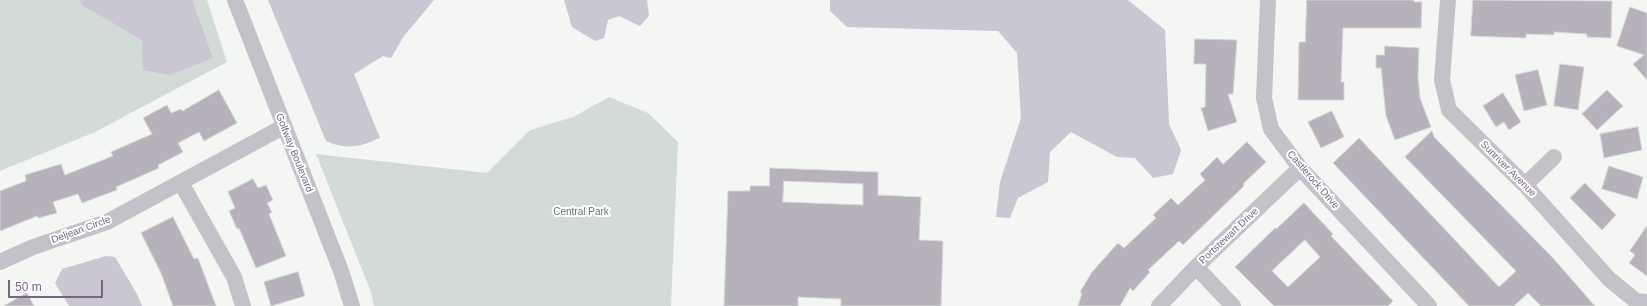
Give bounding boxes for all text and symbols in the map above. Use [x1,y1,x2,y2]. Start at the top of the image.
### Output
street label: Golfway Boulevard [273,112,315,194]
street label: Sunriver Avenue [1478,139,1538,199]
street label: Castlerock Drive [1284,148,1342,212]
street label: Portstewart Drive [1197,205,1261,267]
park label: Central Park [553,206,609,218]
street label: Deljean Circle [50,214,112,246]
scale bar [10,272,105,298]
text: 50 m [15,280,42,294]

